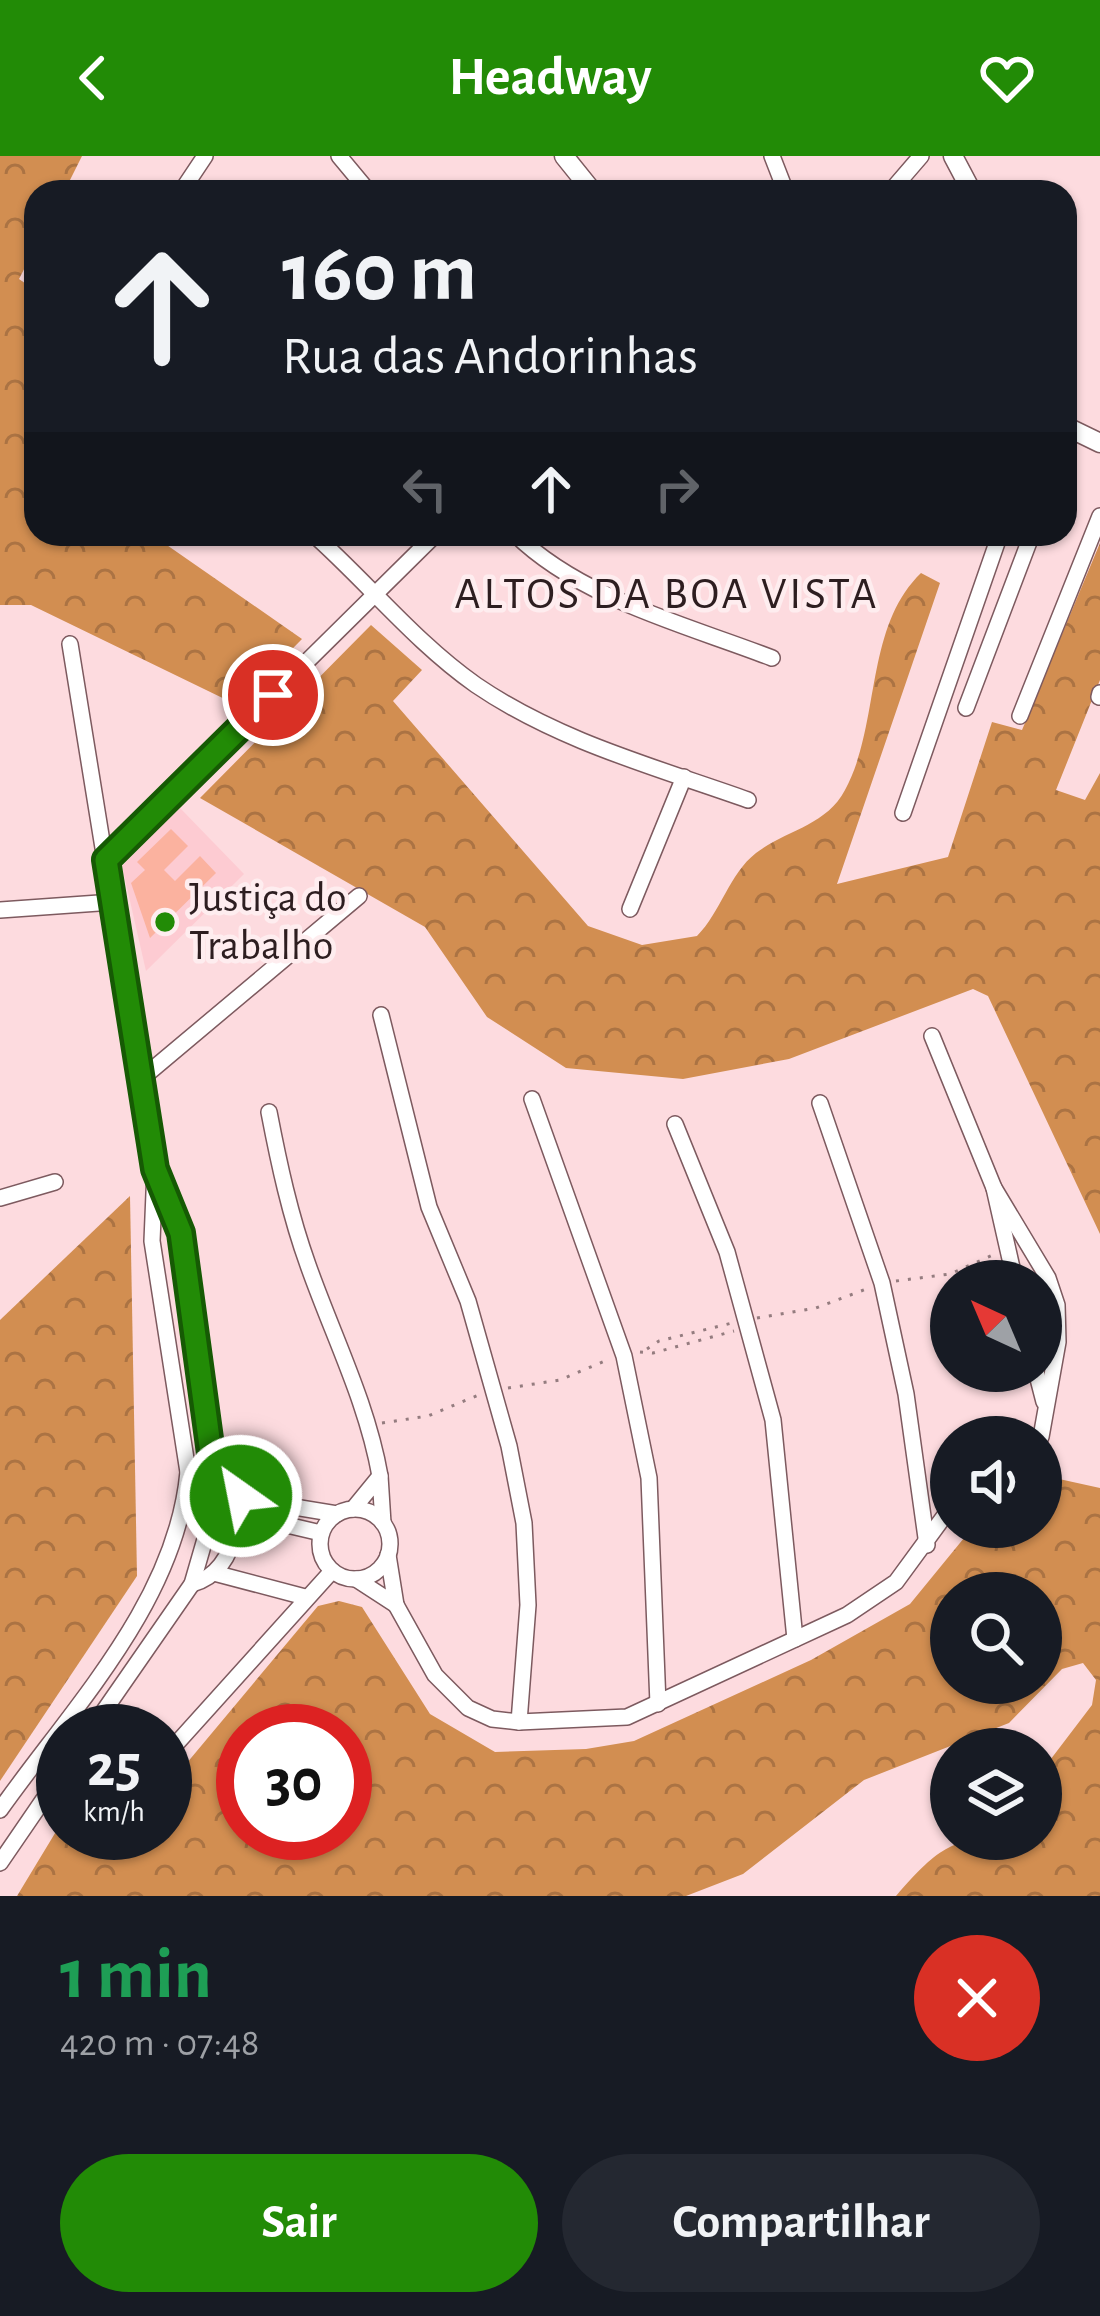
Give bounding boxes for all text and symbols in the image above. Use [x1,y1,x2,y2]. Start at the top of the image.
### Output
icon: back [60,45,126,111]
icon: heart [974,45,1040,111]
text: Headway [448,51,652,105]
icon: ahead [84,228,240,384]
text: 160 m [282,232,477,316]
text: Rua das Andorinhas [282,330,698,384]
icon: left [392,456,458,522]
icon: ahead [518,456,584,522]
icon: right [644,456,710,522]
district label: ALTOS DA BOA VISTA [455,572,879,617]
pin [222,644,324,746]
icon: arrive [240,662,306,728]
place label: Justiça do Trabalho [189,877,347,967]
marker: Justiça do Trabalho [152,909,178,935]
north arrow [930,1260,1062,1392]
map controls [930,1260,1062,1860]
button: sound [930,1416,1062,1548]
position arrow [178,1433,304,1559]
button: search [930,1572,1062,1704]
speed limit sign: 30 [216,1704,372,1860]
button: layers [930,1728,1062,1860]
text: 25 [87,1737,141,1797]
text: km/h [83,1797,145,1827]
button: close [914,1935,1040,2061]
text: 1 min [60,1939,212,2011]
text: 420 m · 07:48 [60,2024,260,2063]
button: Sair [60,2154,538,2292]
button: Compartilhar [562,2154,1040,2292]

